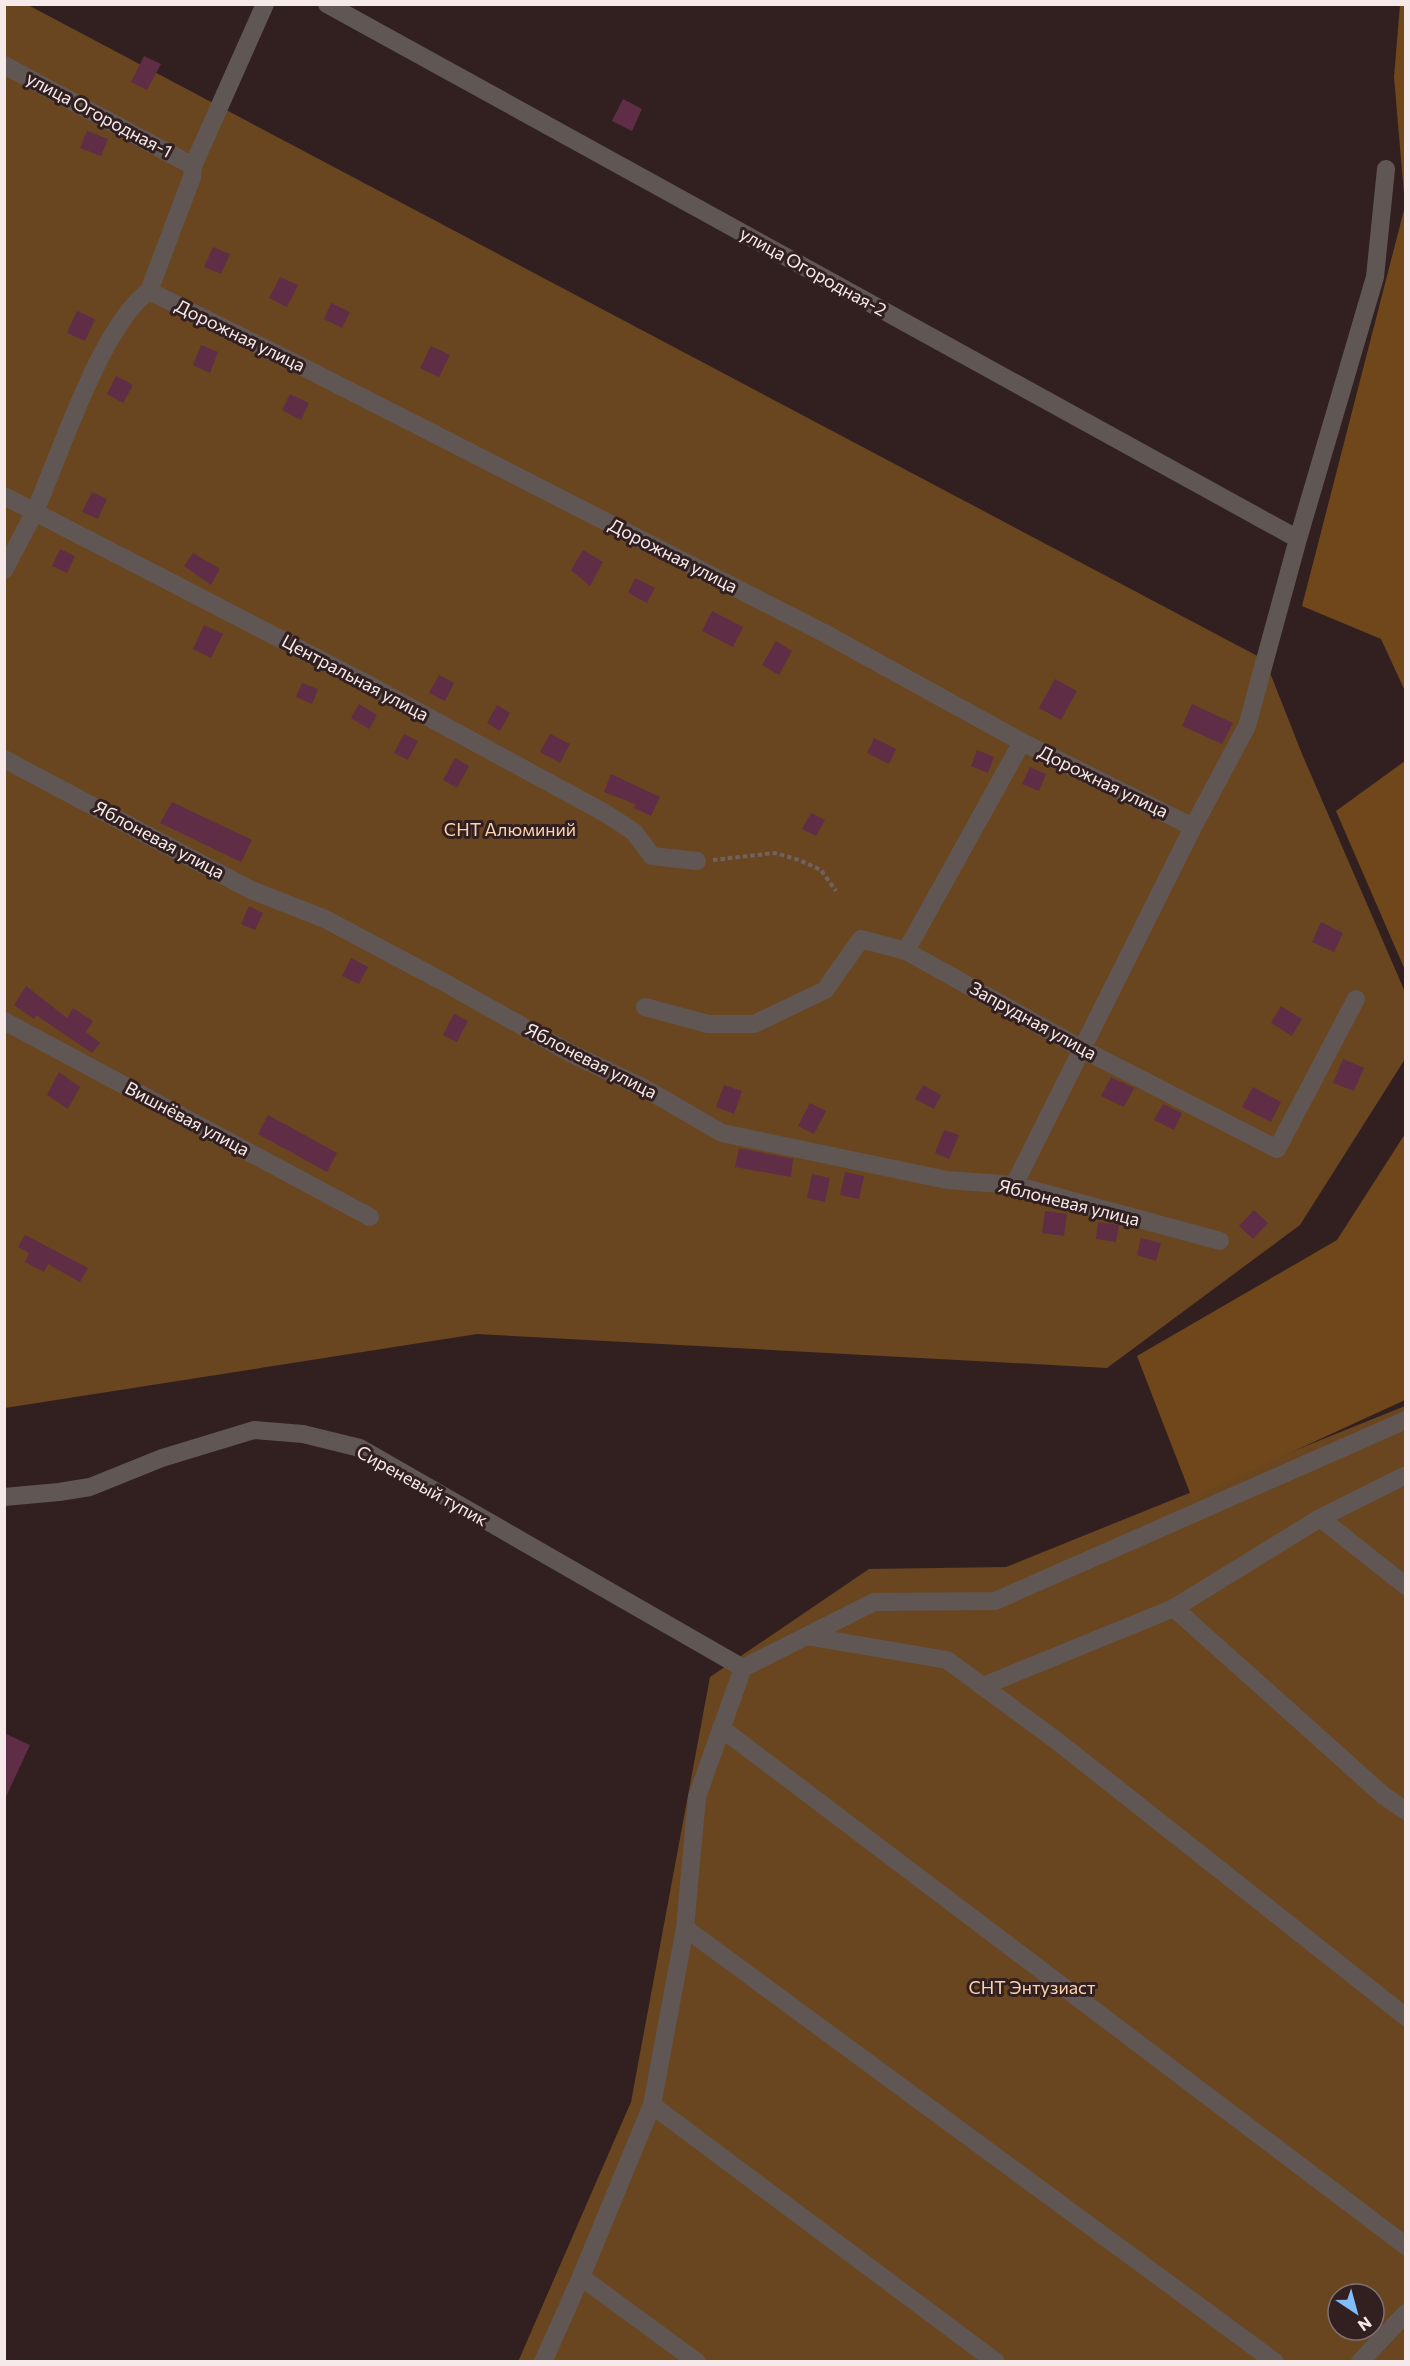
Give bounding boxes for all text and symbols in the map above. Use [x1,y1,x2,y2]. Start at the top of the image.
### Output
street label: улица Огородная-1 [23,66,176,162]
street label: улица Огородная-2 [736,222,891,321]
street label: Дорожная улица [172,294,309,376]
street label: Дорожная улица [605,513,742,597]
street label: Центральная улица [278,629,433,725]
street label: Дорожная улица [1035,740,1172,822]
street label: Яблоневая улица [90,795,229,883]
park label: СНТ Алюминий [444,818,576,840]
street label: Запрудная улица [966,976,1101,1064]
street label: Яблоневая улица [522,1017,661,1103]
street label: Вишнёвая улица [122,1076,253,1160]
street label: Яблоневая улица [996,1174,1142,1230]
street label: Сиреневый тупик [353,1440,492,1531]
park label: СНТ Энтузиаст [969,1976,1096,1998]
north arrow [1326,2282,1386,2342]
text: N [1355,2313,1376,2336]

